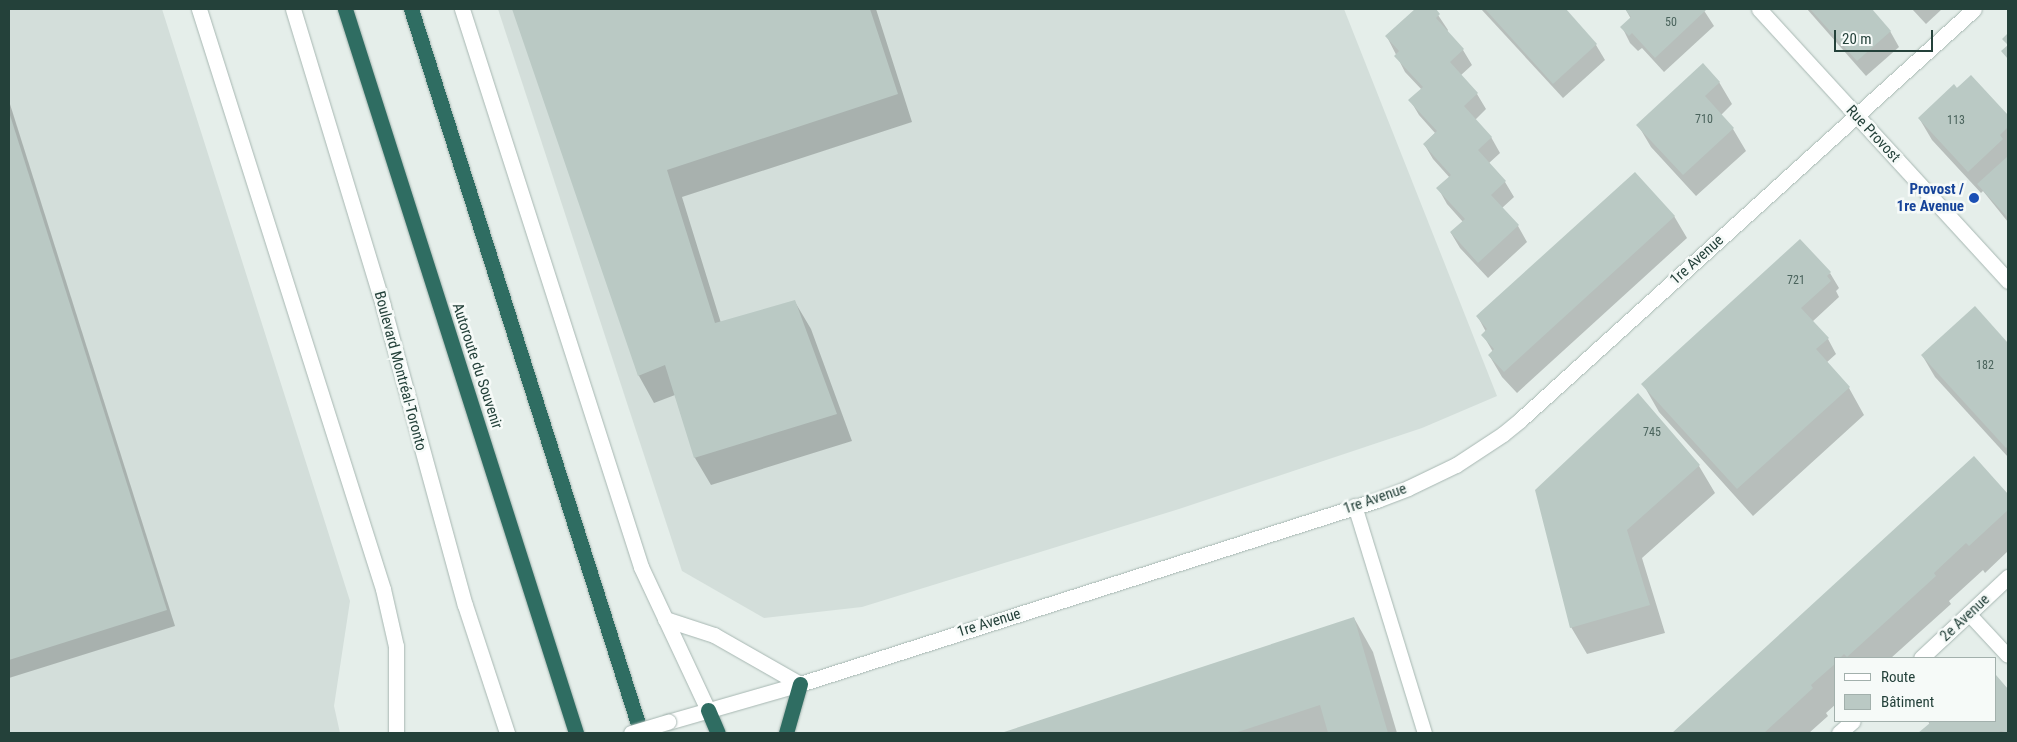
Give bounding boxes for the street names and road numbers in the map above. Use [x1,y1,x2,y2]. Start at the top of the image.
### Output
street label: Rue Provost [1842,102,1904,166]
street label: 1re Avenue [1667,231,1727,289]
street label: Boulevard Montréal-Toronto [370,289,430,453]
street label: Autoroute du Souvenir [448,301,506,431]
street label: 1re Avenue [1341,480,1409,518]
street label: 2e Avenue [1937,591,1993,645]
street label: 1re Avenue [955,605,1023,641]

